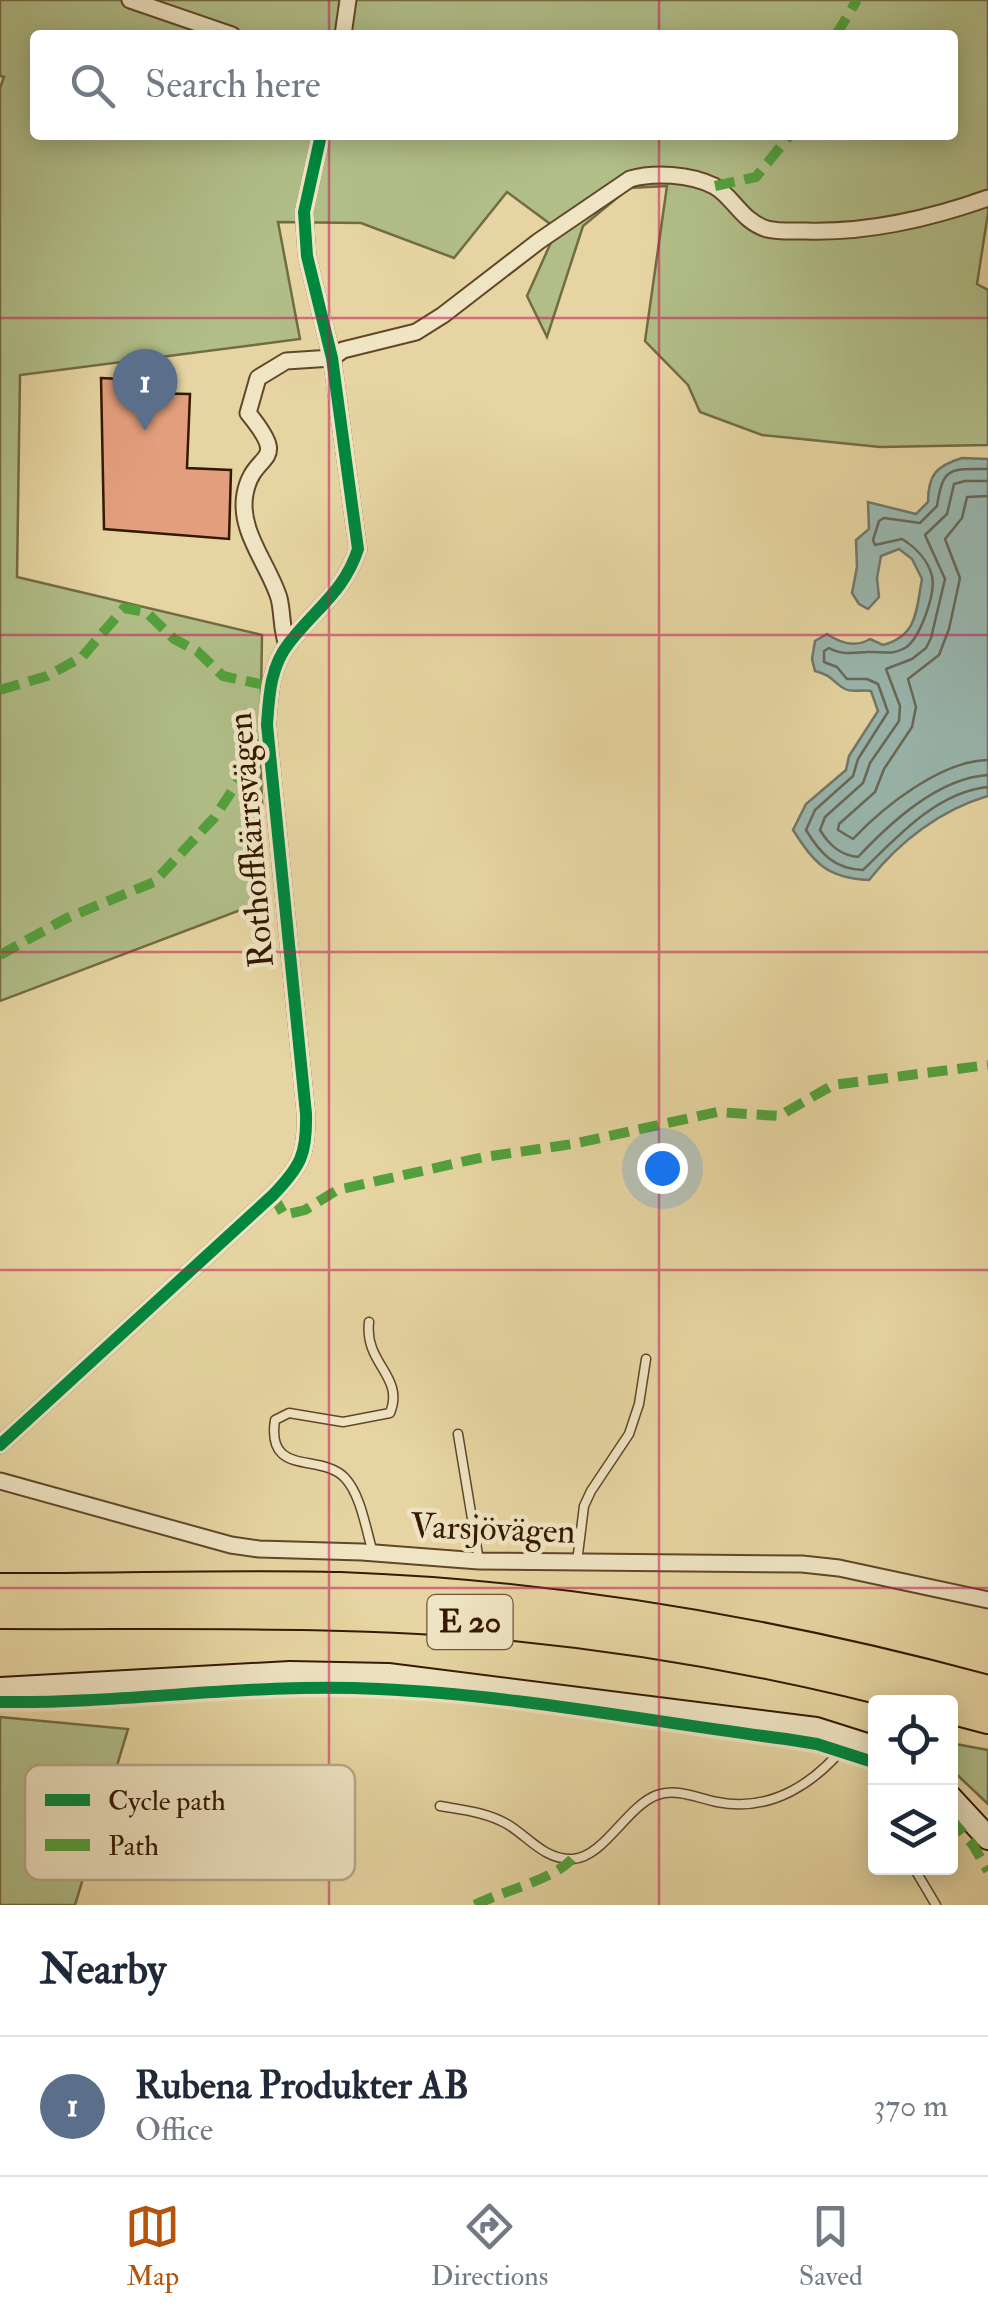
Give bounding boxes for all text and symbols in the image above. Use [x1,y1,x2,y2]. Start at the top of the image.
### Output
search box [30,30,958,140]
icon: search [65,58,120,113]
text: Search here [145,61,321,109]
pin: 1 [112,348,178,431]
street label: Rothoffkärrsvägen [218,710,284,970]
your location [637,1143,688,1194]
street label: Varsjövägen [410,1504,576,1554]
road number: E 20 [428,1595,512,1649]
map controls [868,1695,958,1875]
button: locate [868,1695,958,1785]
legend [25,1765,355,1880]
text: Cycle path [108,1784,226,1819]
button: layers [868,1785,958,1875]
text: Path [108,1829,159,1864]
text: Nearby [40,1944,166,1996]
text: Rubena Produkter AB [135,2062,469,2110]
text: 1 [67,2086,78,2126]
text: 370 m [873,2086,948,2126]
text: Office [135,2110,213,2150]
tab: Map [125,2199,180,2294]
tab: Directions [431,2199,548,2294]
tab: Saved [799,2199,863,2294]

